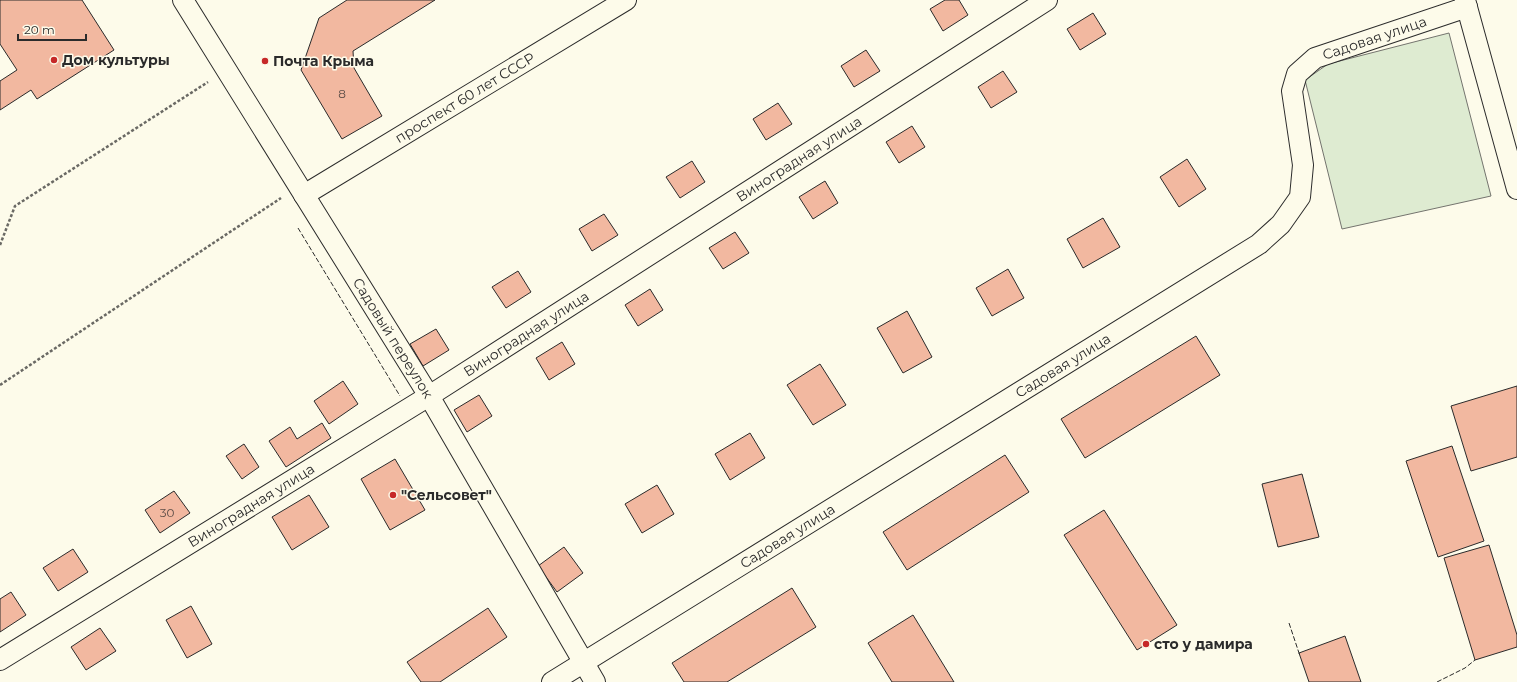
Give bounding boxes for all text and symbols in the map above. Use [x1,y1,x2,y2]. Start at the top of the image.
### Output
street label: Садовая улица [1320,12,1429,64]
scale bar [18,16,86,42]
text: 20 m [24,22,55,37]
street label: проспект 60 лет СССР [392,48,538,147]
place label: Дом культуры [62,51,170,69]
place label: Почта Крыма [273,52,374,70]
marker: Дом культуры [49,55,59,65]
marker: Почта Крыма [260,56,270,66]
house number: 8 [338,86,346,101]
street label: Виноградная улица [733,112,865,206]
street label: Садовый переулок [349,274,437,402]
street label: Виноградная улица [460,287,592,381]
street label: Садовая улица [1012,329,1114,402]
street label: Виноградная улица [185,460,318,551]
place label: "Сельсовет" [401,486,492,504]
marker: "Сельсовет" [388,490,398,500]
street label: Садовая улица [737,500,838,572]
house number: 30 [160,505,174,520]
place label: сто у дамира [1154,635,1253,653]
marker: сто у дамира [1141,639,1151,649]

